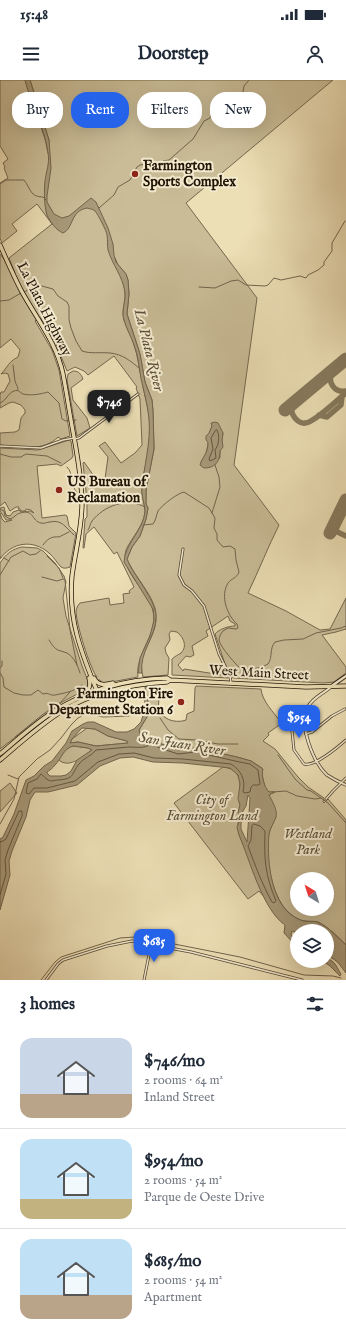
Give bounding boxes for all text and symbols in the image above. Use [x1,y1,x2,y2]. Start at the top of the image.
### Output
text: 15:48 [20,5,48,24]
icon: menu [20,43,42,65]
text: Doorstep [138,43,208,66]
icon: person [304,43,326,65]
chip: Buy [12,92,63,128]
chip: Rent [71,92,129,128]
chip: Filters [137,92,202,128]
chip: New [210,92,266,128]
place label: Farmington Sports Complex [143,157,236,191]
marker: Farmington Sports Complex [130,169,140,179]
street label: La Plata Highway [12,259,76,359]
water label: La Plata River [129,306,169,394]
pin: $746 [85,390,133,424]
text: $746 [96,394,122,411]
place label: US Bureau of Reclamation [66,473,149,507]
marker: US Bureau of Reclamation [54,485,64,495]
street label: West Main Street [209,661,310,685]
place label: Farmington Fire Department Station 6 [49,685,174,719]
marker: Farmington Fire Department Station 6 [176,697,186,707]
pin: $954 [275,705,323,739]
text: $954 [287,709,311,726]
water label: San Juan River [137,728,228,760]
park label: City of Farmington Land [166,791,259,826]
park label: Westland Park [284,825,333,859]
north arrow [290,872,334,916]
map controls [290,872,334,968]
button: layers [290,924,334,968]
pin: $685 [130,929,178,963]
text: $685 [143,933,165,950]
icon: filters [304,993,326,1015]
text: 3 homes [20,994,75,1015]
text: $746/mo [144,1051,205,1072]
icon: home [52,1054,100,1102]
text: 2 rooms · 64 m² [144,1072,223,1089]
text: Inland Street [144,1089,215,1106]
text: $954/mo [144,1151,203,1172]
icon: home [52,1155,100,1203]
text: 2 rooms · 54 m² [144,1172,222,1189]
text: Parque de Oeste Drive [144,1189,264,1206]
text: $685/mo [144,1251,201,1272]
icon: home [52,1255,100,1303]
text: 2 rooms · 54 m² [144,1272,222,1289]
text: Apartment [144,1289,202,1306]

